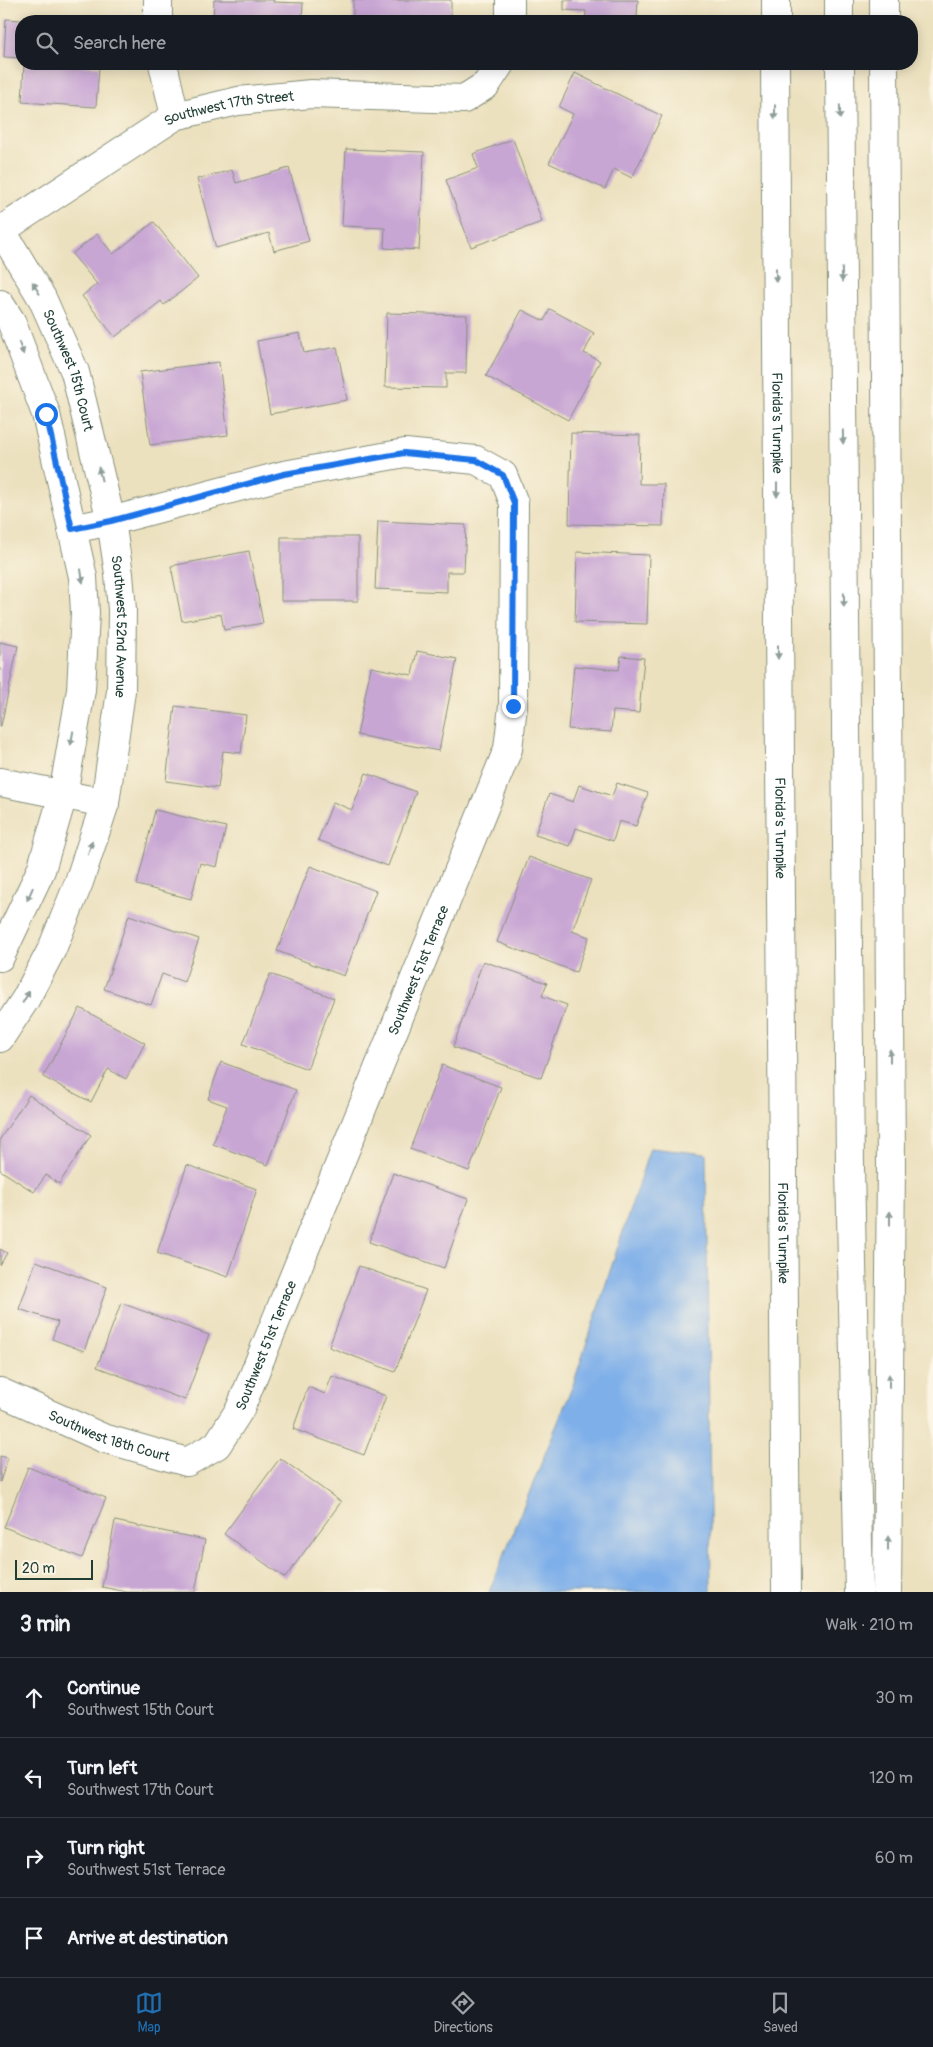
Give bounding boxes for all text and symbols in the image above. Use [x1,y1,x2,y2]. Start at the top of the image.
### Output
search box [15,15,918,70]
icon: search [33,29,61,57]
text: Search here [73,31,166,55]
street label: Southwest 17th Street [161,88,295,130]
one-way arrow [771,105,779,121]
one-way arrow [836,105,844,121]
one-way arrow [772,267,780,283]
one-way arrow [838,267,846,283]
one-way arrow [32,281,41,294]
street label: Southwest 15th Court [39,307,97,433]
one-way arrow [17,341,25,356]
street label: Florida's Turnpike [768,372,786,474]
route start [35,403,58,426]
one-way arrow [839,430,847,446]
one-way arrow [96,466,104,481]
one-way arrow [773,482,781,498]
street label: Southwest 52nd Avenue [107,554,130,699]
one-way arrow [78,569,86,585]
one-way arrow [841,592,849,608]
one-way arrow [774,645,782,661]
route end [502,695,525,718]
one-way arrow [68,730,76,746]
street label: Florida's Turnpike [771,777,789,879]
one-way arrow [87,840,95,855]
one-way arrow [25,887,33,901]
street label: Southwest 51st Terrace [385,903,453,1038]
one-way arrow [22,990,31,1004]
one-way arrow [886,1048,894,1064]
street label: Florida's Turnpike [774,1182,792,1284]
one-way arrow [886,1210,894,1226]
street label: Southwest 51st Terrace [232,1278,300,1413]
one-way arrow [885,1373,893,1389]
street label: Southwest 18th Court [46,1407,172,1466]
one-way arrow [884,1535,892,1551]
scale bar [15,1557,92,1580]
text: 20 m [22,1560,55,1577]
text: 3 min [20,1611,70,1638]
text: Walk · 210 m [825,1615,913,1635]
text: Continue [67,1676,140,1700]
icon: ahead [20,1684,48,1712]
text: 30 m [875,1688,913,1708]
text: Southwest 15th Court [67,1700,214,1720]
text: Turn left [67,1756,137,1780]
icon: left [20,1764,48,1792]
text: 120 m [869,1768,913,1788]
text: Southwest 17th Court [67,1780,214,1800]
text: Turn right [67,1836,145,1860]
icon: right [20,1844,48,1872]
text: 60 m [875,1848,913,1868]
text: Southwest 51st Terrace [67,1860,225,1880]
icon: arrive [20,1924,48,1952]
text: Arrive at destination [67,1926,228,1950]
tab: Map [135,1989,163,2036]
tab: Directions [433,1989,493,2036]
tab: Saved [763,1989,798,2036]

